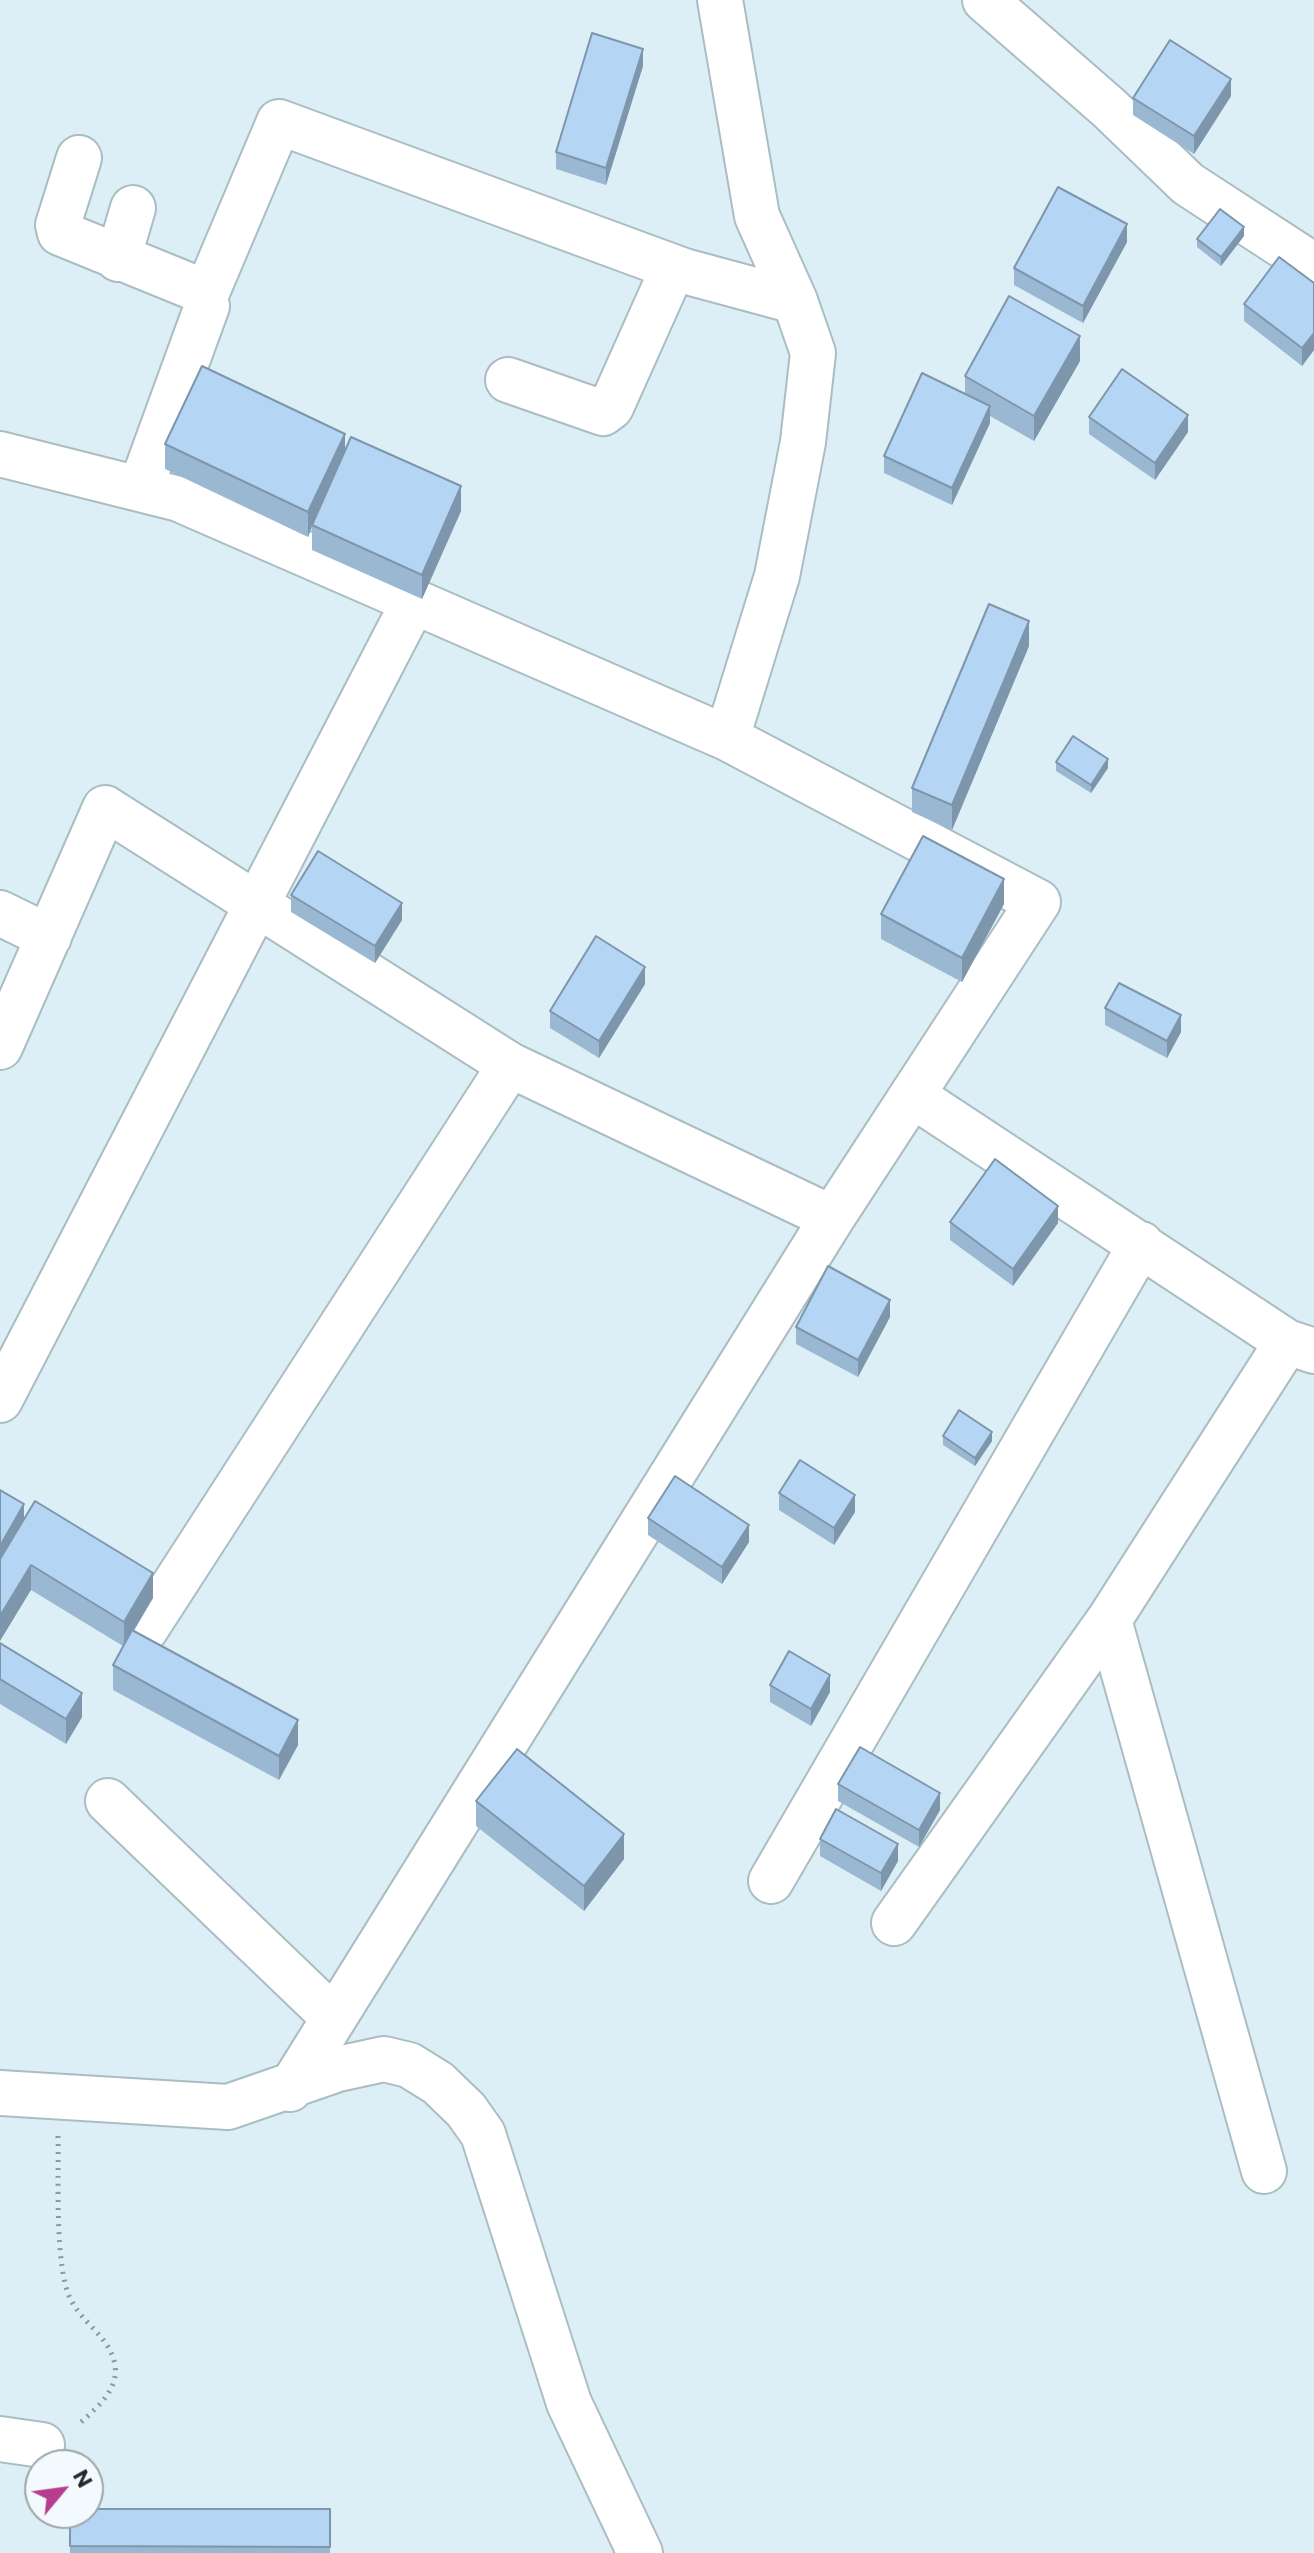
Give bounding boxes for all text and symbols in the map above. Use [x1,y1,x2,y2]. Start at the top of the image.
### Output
north arrow [24,2449,104,2529]
text: N [68,2464,99,2492]

